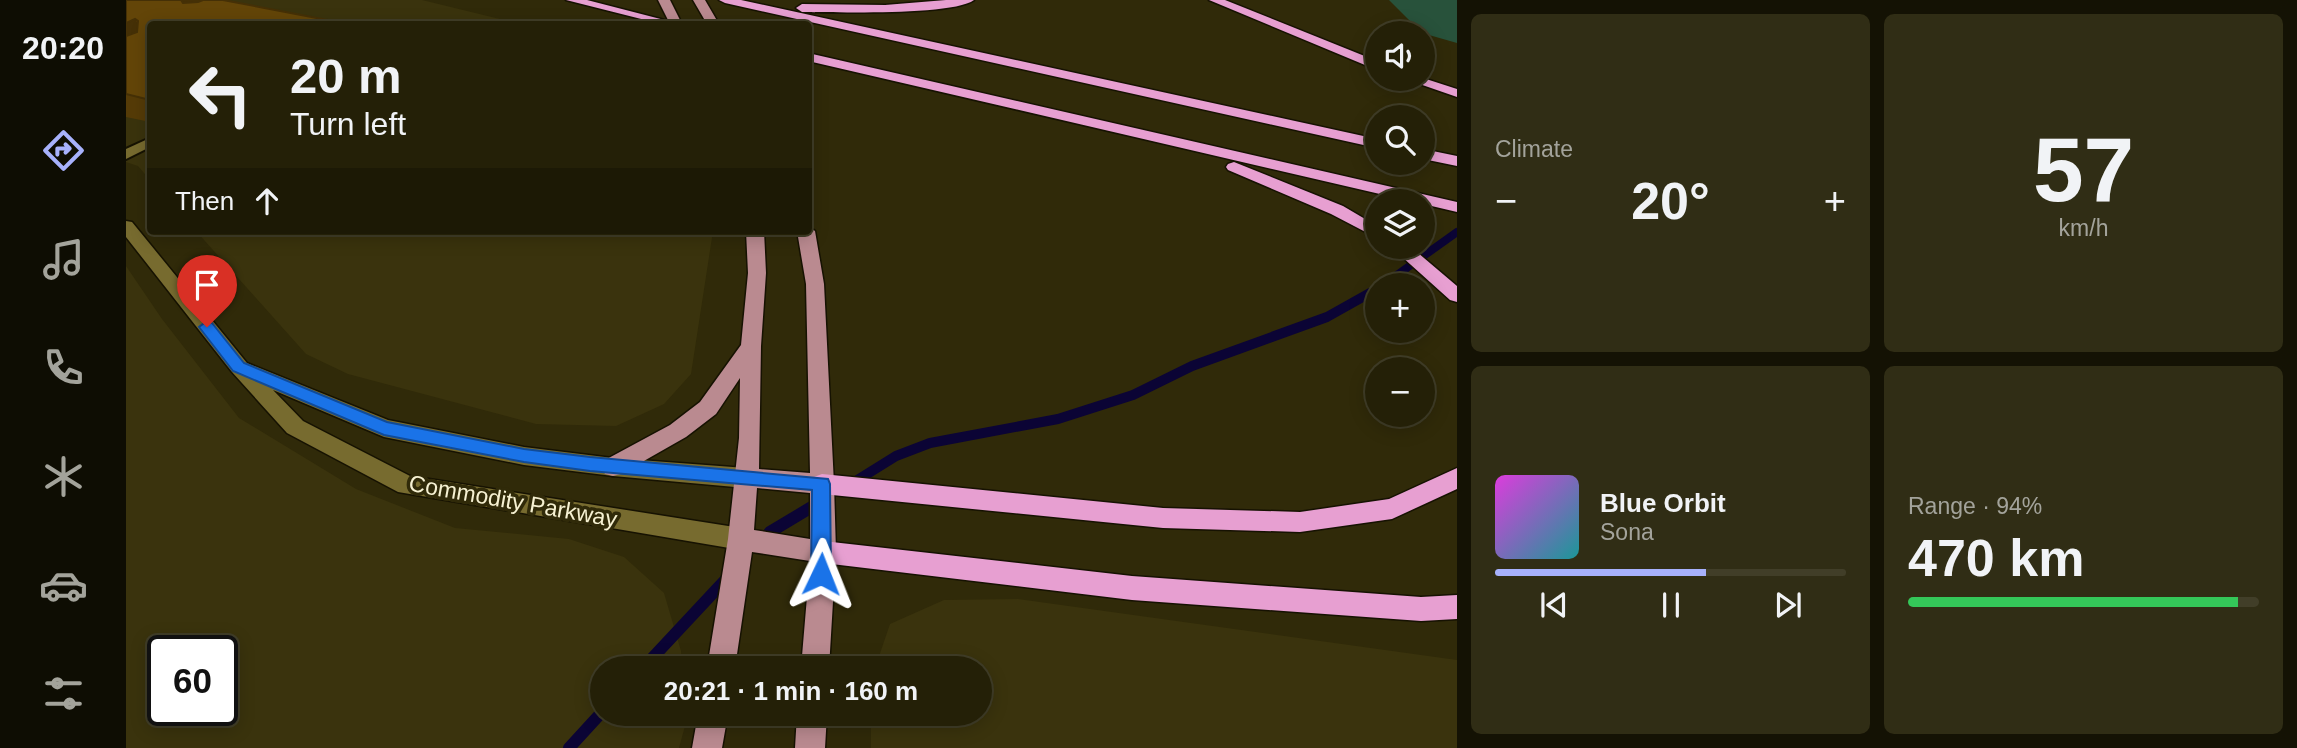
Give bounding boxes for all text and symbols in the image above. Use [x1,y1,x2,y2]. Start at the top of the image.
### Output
map controls [1365,21,1435,427]
button: sound [1365,21,1435,91]
text: 20:20 [22,30,104,66]
icon: left [175,49,266,140]
text: 20 m [290,49,402,103]
button: search [1365,105,1435,175]
text: Turn left [290,106,406,142]
text: 57 [2033,119,2134,220]
icon: directions [39,126,88,175]
text: Climate [1495,136,1573,162]
text: 20° [1631,172,1710,230]
text: − [1495,180,1517,222]
text: + [1824,180,1846,222]
icon: ahead [248,182,286,220]
text: Then [175,186,234,216]
button: layers [1365,189,1435,259]
text: km/h [2059,215,2108,241]
icon: music [39,235,88,284]
pin [177,255,237,327]
icon: arrive [188,266,226,304]
button: + [1365,273,1435,343]
icon: phone [39,343,88,392]
button: − [1365,357,1435,427]
icon: climate [39,452,88,501]
street label: Commodity Parkway [407,470,620,532]
text: Blue Orbit [1600,488,1726,518]
text: Range · 94% [1908,493,2042,519]
text: Sona [1600,519,1654,545]
text: 470 km [1908,529,2084,587]
position arrow [784,537,858,611]
icon: car [39,561,88,610]
icon: previous [1535,586,1573,624]
icon: pause [1652,586,1690,624]
icon: next [1769,586,1807,624]
speed limit sign: 60 [147,635,238,726]
icon: filters [39,669,88,718]
text: 20:21 · 1 min · 160 m [664,676,918,706]

